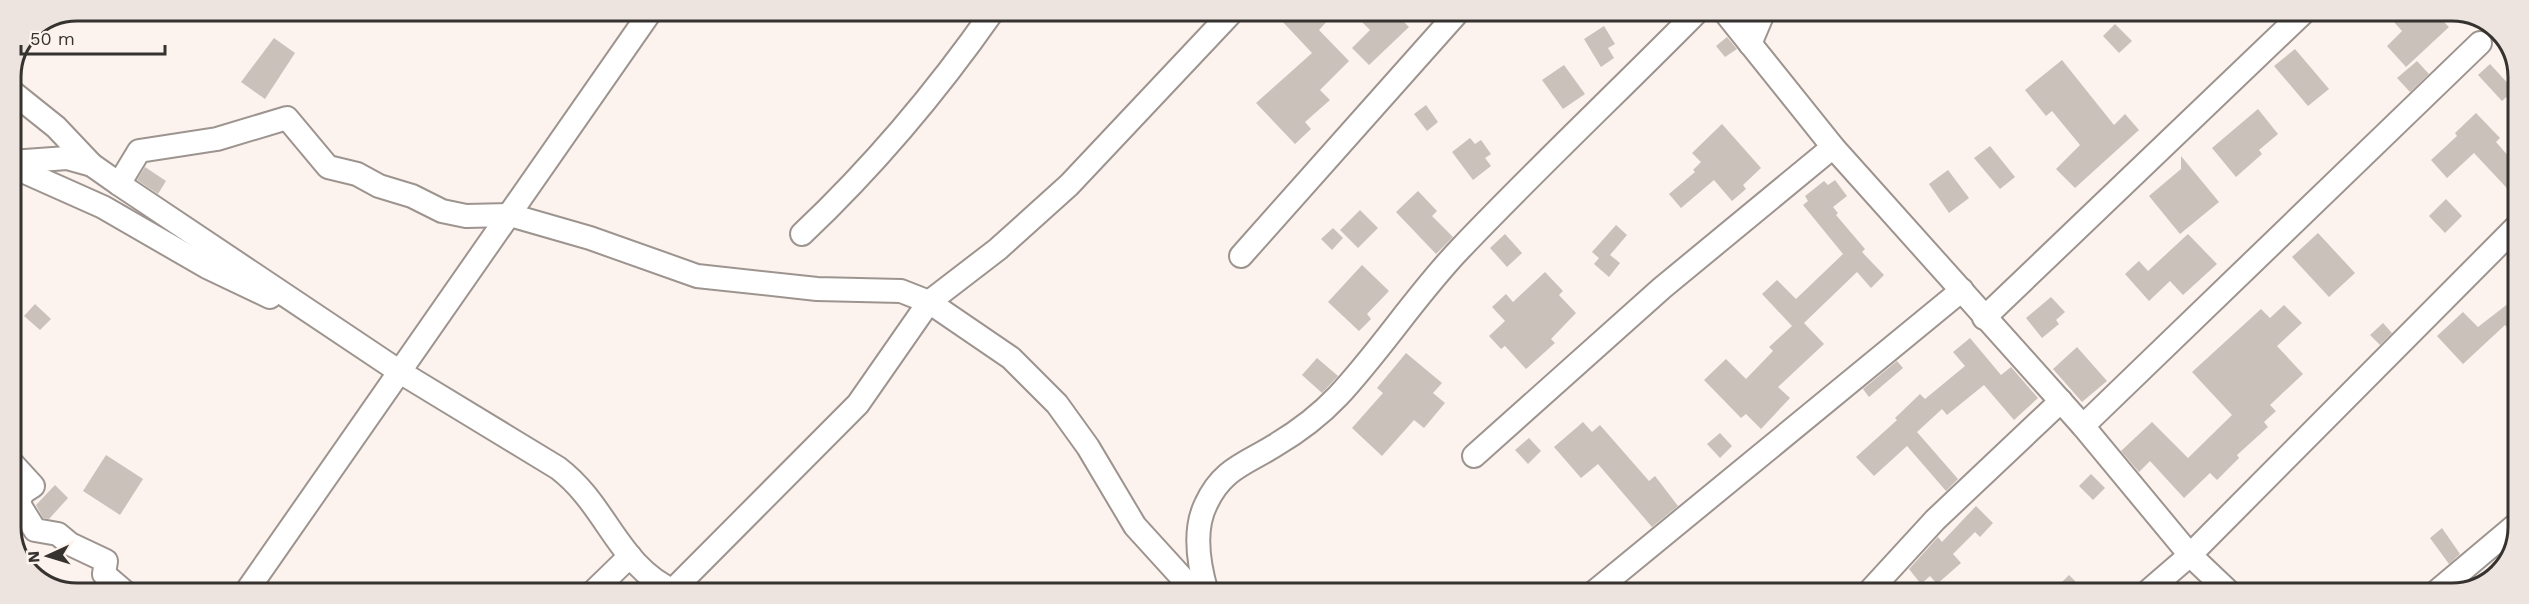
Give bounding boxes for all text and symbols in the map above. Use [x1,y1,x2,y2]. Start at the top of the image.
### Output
scale bar [21,18,165,56]
text: 50 m [30,28,75,49]
north arrow [18,526,78,586]
text: N [24,550,43,564]

